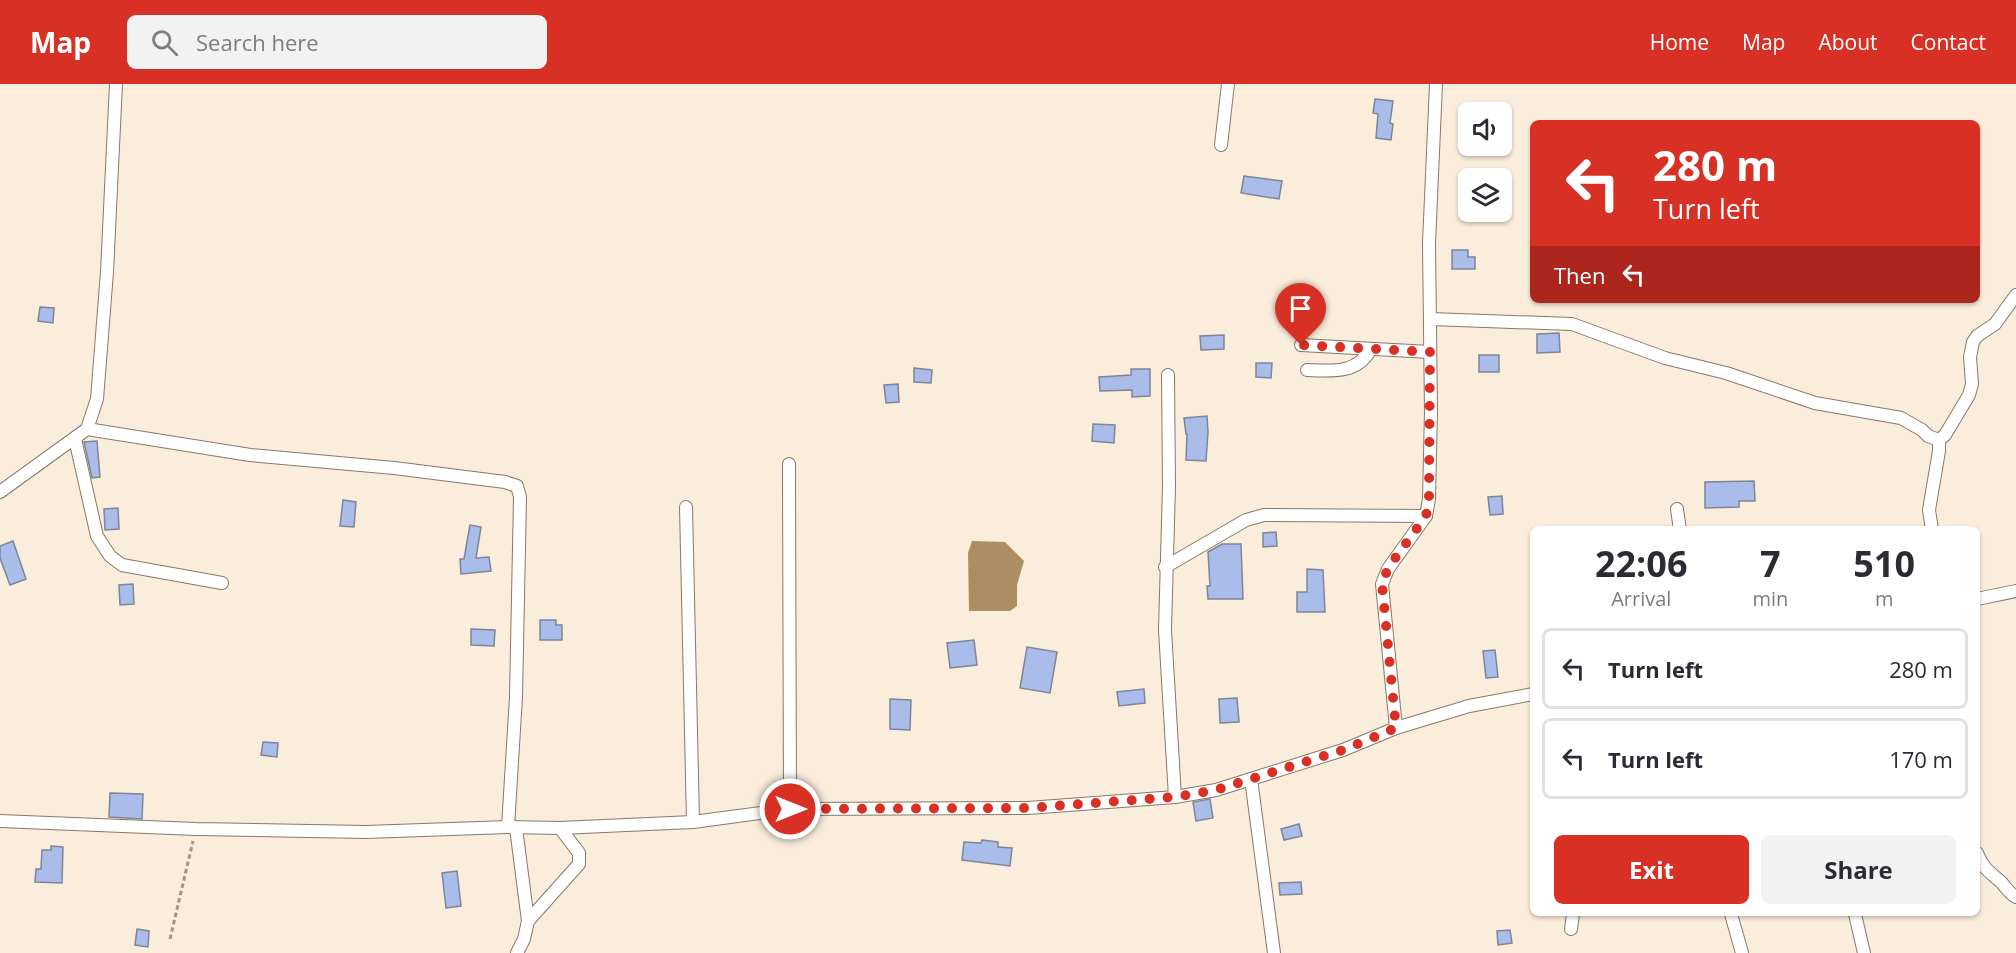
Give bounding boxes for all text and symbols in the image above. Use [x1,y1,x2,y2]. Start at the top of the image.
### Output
search box [127,15,547,69]
text: Map [30,23,91,61]
icon: search [148,26,181,59]
text: Search here [196,27,319,57]
text: Home [1650,28,1709,56]
text: Map [1742,28,1785,56]
text: About [1818,28,1878,56]
text: Contact [1911,28,1986,56]
map controls [1458,102,1512,222]
button: sound [1458,102,1512,156]
text: 280 m [1653,136,1777,193]
icon: left [1554,144,1632,222]
button: layers [1458,168,1512,222]
text: Turn left [1653,190,1760,227]
icon: left [1617,258,1650,291]
text: Then [1554,260,1605,290]
pin [1275,283,1326,345]
icon: arrive [1284,292,1317,325]
text: 22:06 [1595,539,1688,588]
text: 7 [1760,539,1781,588]
text: 510 [1853,539,1915,588]
text: Arrival [1611,585,1671,612]
text: min [1752,585,1788,612]
text: m [1875,585,1893,612]
icon: left [1557,652,1590,685]
text: Turn left [1608,654,1703,684]
text: 280 m [1889,654,1953,684]
icon: left [1557,742,1590,775]
text: Turn left [1608,744,1703,774]
text: 170 m [1889,744,1953,774]
position arrow [758,777,822,841]
button: Exit [1554,835,1749,904]
button: Share [1761,835,1956,904]

